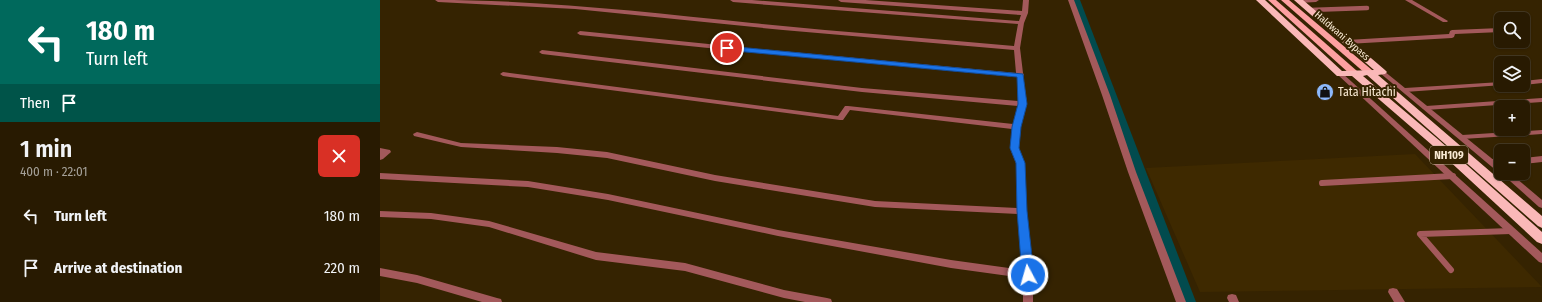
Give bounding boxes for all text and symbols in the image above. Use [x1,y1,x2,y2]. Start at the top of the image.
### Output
street label: Haldwani Bypass [1312,9,1372,63]
map controls [1494,12,1530,180]
button: search [1494,12,1530,48]
text: 180 m [86,14,155,47]
icon: left [20,16,72,68]
pin [710,31,744,65]
icon: arrive [716,37,738,59]
text: Turn left [86,48,148,70]
button: layers [1494,56,1530,92]
shop icon: Tata Hitachi [1315,82,1335,102]
place label: Tata Hitachi [1338,85,1396,99]
icon: arrive [58,92,80,114]
text: Then [20,94,50,112]
button: + [1494,100,1530,136]
text: 1 min [20,135,72,163]
button: close [318,135,360,177]
button: − [1494,144,1530,180]
road number: NH109 [1430,146,1468,164]
text: 400 m · 22:01 [20,164,88,179]
icon: left [20,205,42,227]
text: Turn left [54,207,107,225]
text: 180 m [324,207,360,225]
position arrow [1007,254,1049,296]
icon: arrive [20,257,42,279]
text: Arrive at destination [54,259,182,277]
text: 220 m [324,259,360,277]

